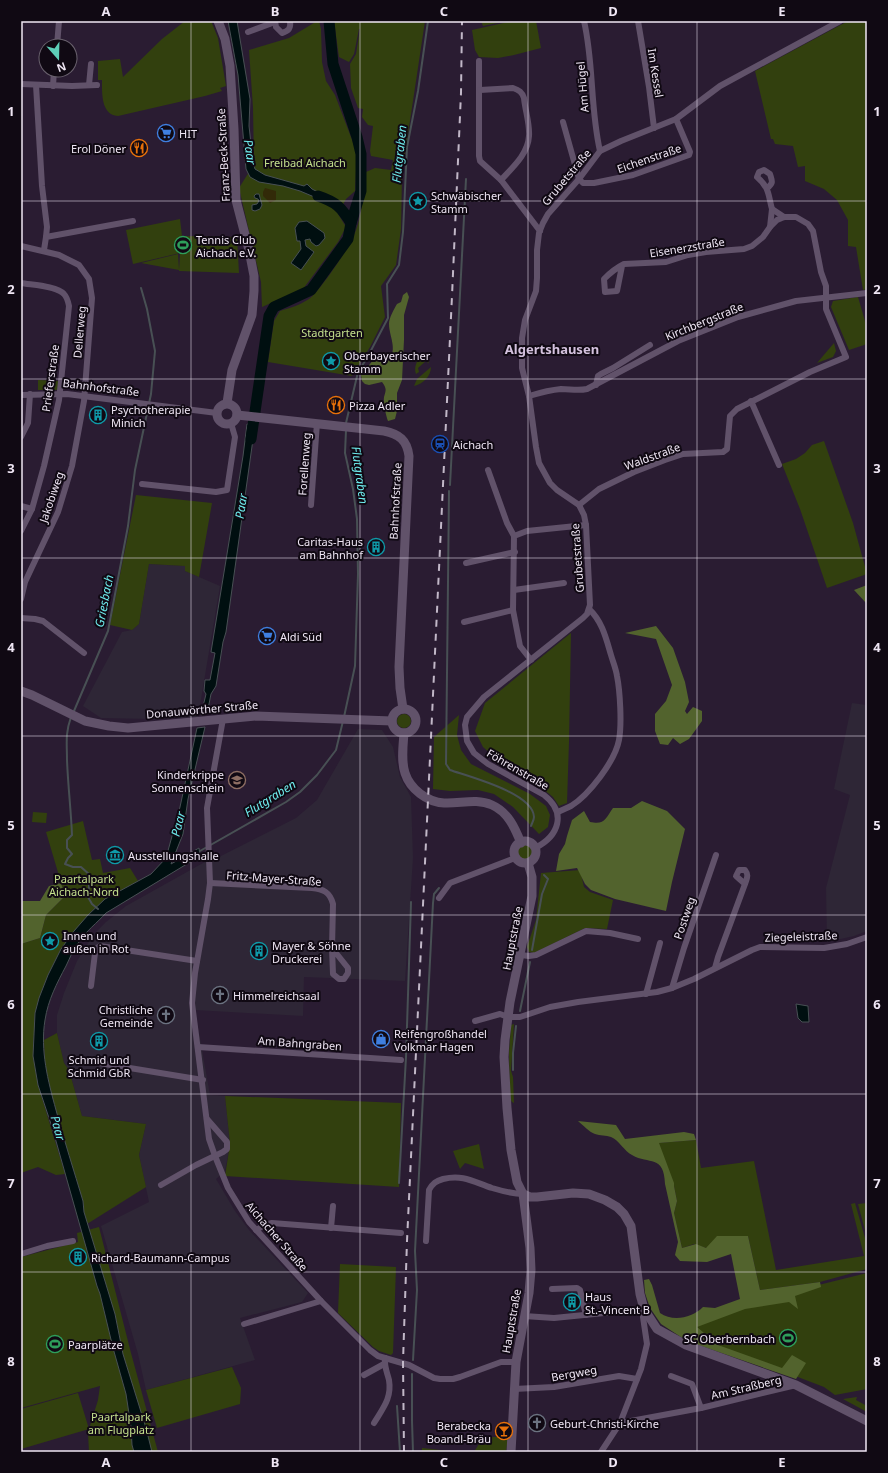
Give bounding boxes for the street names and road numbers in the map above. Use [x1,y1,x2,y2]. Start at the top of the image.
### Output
street label: Im Kessel [645,47,667,99]
street label: Am Hügel [572,61,592,113]
street label: Franz-Beck-Straße [213,108,233,202]
street label: Eichenstraße [615,140,683,176]
street label: Grubetstraße [538,146,594,208]
street label: Eisenerzstraße [648,234,726,260]
street label: Kirchbergstraße [663,298,745,344]
street label: Dellerweg [69,305,89,359]
street label: Prieferstraße [38,343,62,413]
street label: Bahnhofstraße [62,375,140,399]
street label: Forellenweg [294,432,314,496]
street label: Waldstraße [622,439,682,473]
street label: Bahnhofstraße [385,462,405,540]
street label: Jakobiweg [35,470,67,525]
street label: Grubetstraße [567,523,587,593]
street label: Donauwörther Straße [145,697,259,721]
street label: Föhrenstraße [484,745,552,793]
street label: Fritz-Mayer-Straße [226,867,322,889]
street label: Postweg [670,895,698,941]
street label: Hauptstraße [498,905,526,971]
street label: Ziegeleistraße [764,927,838,945]
street label: Am Bahngraben [258,1033,342,1053]
street label: Aichacher Straße [243,1198,311,1274]
street label: Hauptstraße [498,1288,524,1354]
street label: Bergweg [550,1362,598,1384]
street label: Am Straßberg [709,1372,783,1402]

